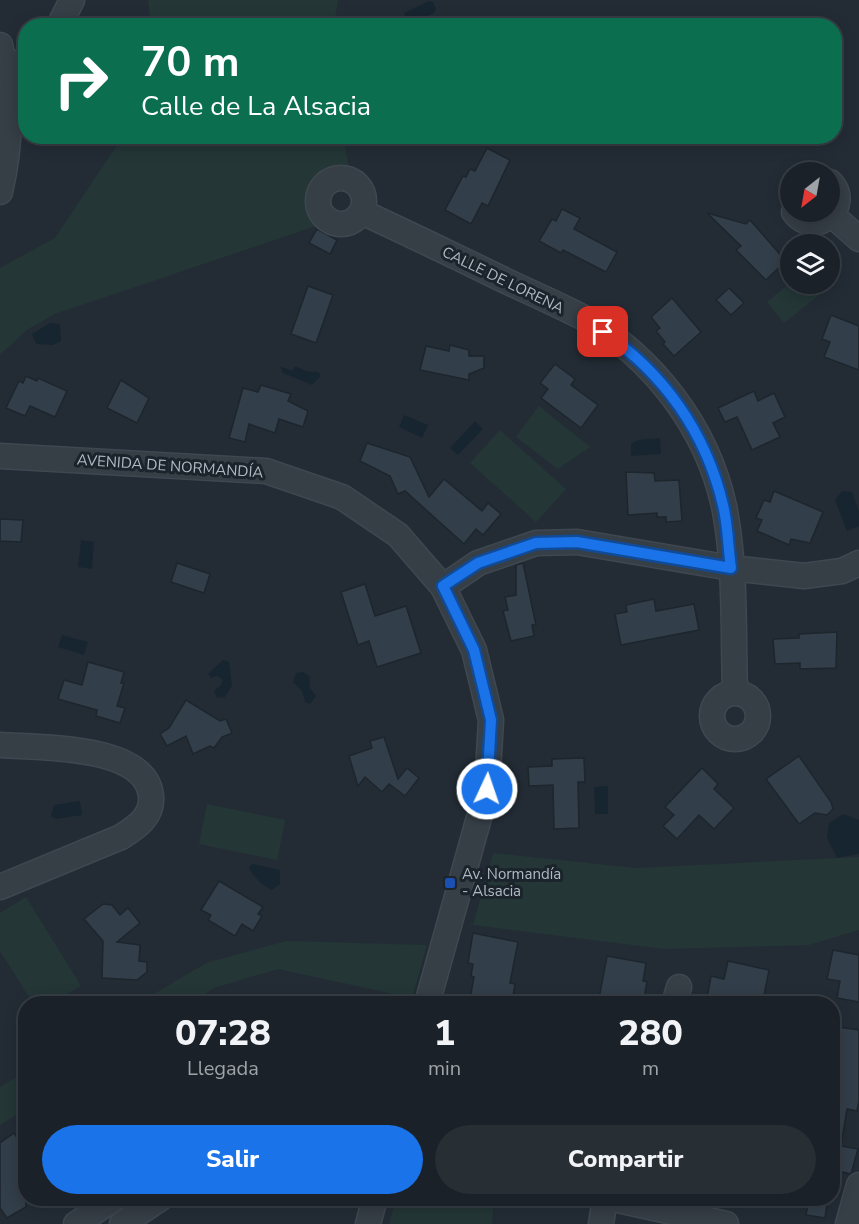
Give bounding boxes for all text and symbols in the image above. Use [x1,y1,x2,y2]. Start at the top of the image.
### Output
text: 70 m [141,34,240,91]
icon: right [42,42,120,120]
text: Calle de La Alsacia [141,88,371,125]
north arrow [780,162,840,222]
map controls [780,162,840,294]
button: layers [780,234,840,294]
street label: CALLE DE LORENA [439,242,567,318]
pin [577,306,628,357]
icon: arrive [586,315,619,348]
street label: AVENIDA DE NORMANDÍA [76,450,264,483]
position arrow [455,757,519,821]
place label: Av. Normandía - Alsacia [462,864,561,901]
marker: Av. Normandía - Alsacia [443,876,457,890]
text: 07:28 [175,1009,271,1058]
text: 1 [434,1009,455,1058]
text: 280 [618,1009,683,1058]
text: Llegada [187,1055,259,1082]
text: min [428,1055,461,1082]
text: m [642,1055,659,1082]
button: Salir [42,1125,423,1194]
button: Compartir [435,1125,816,1194]

